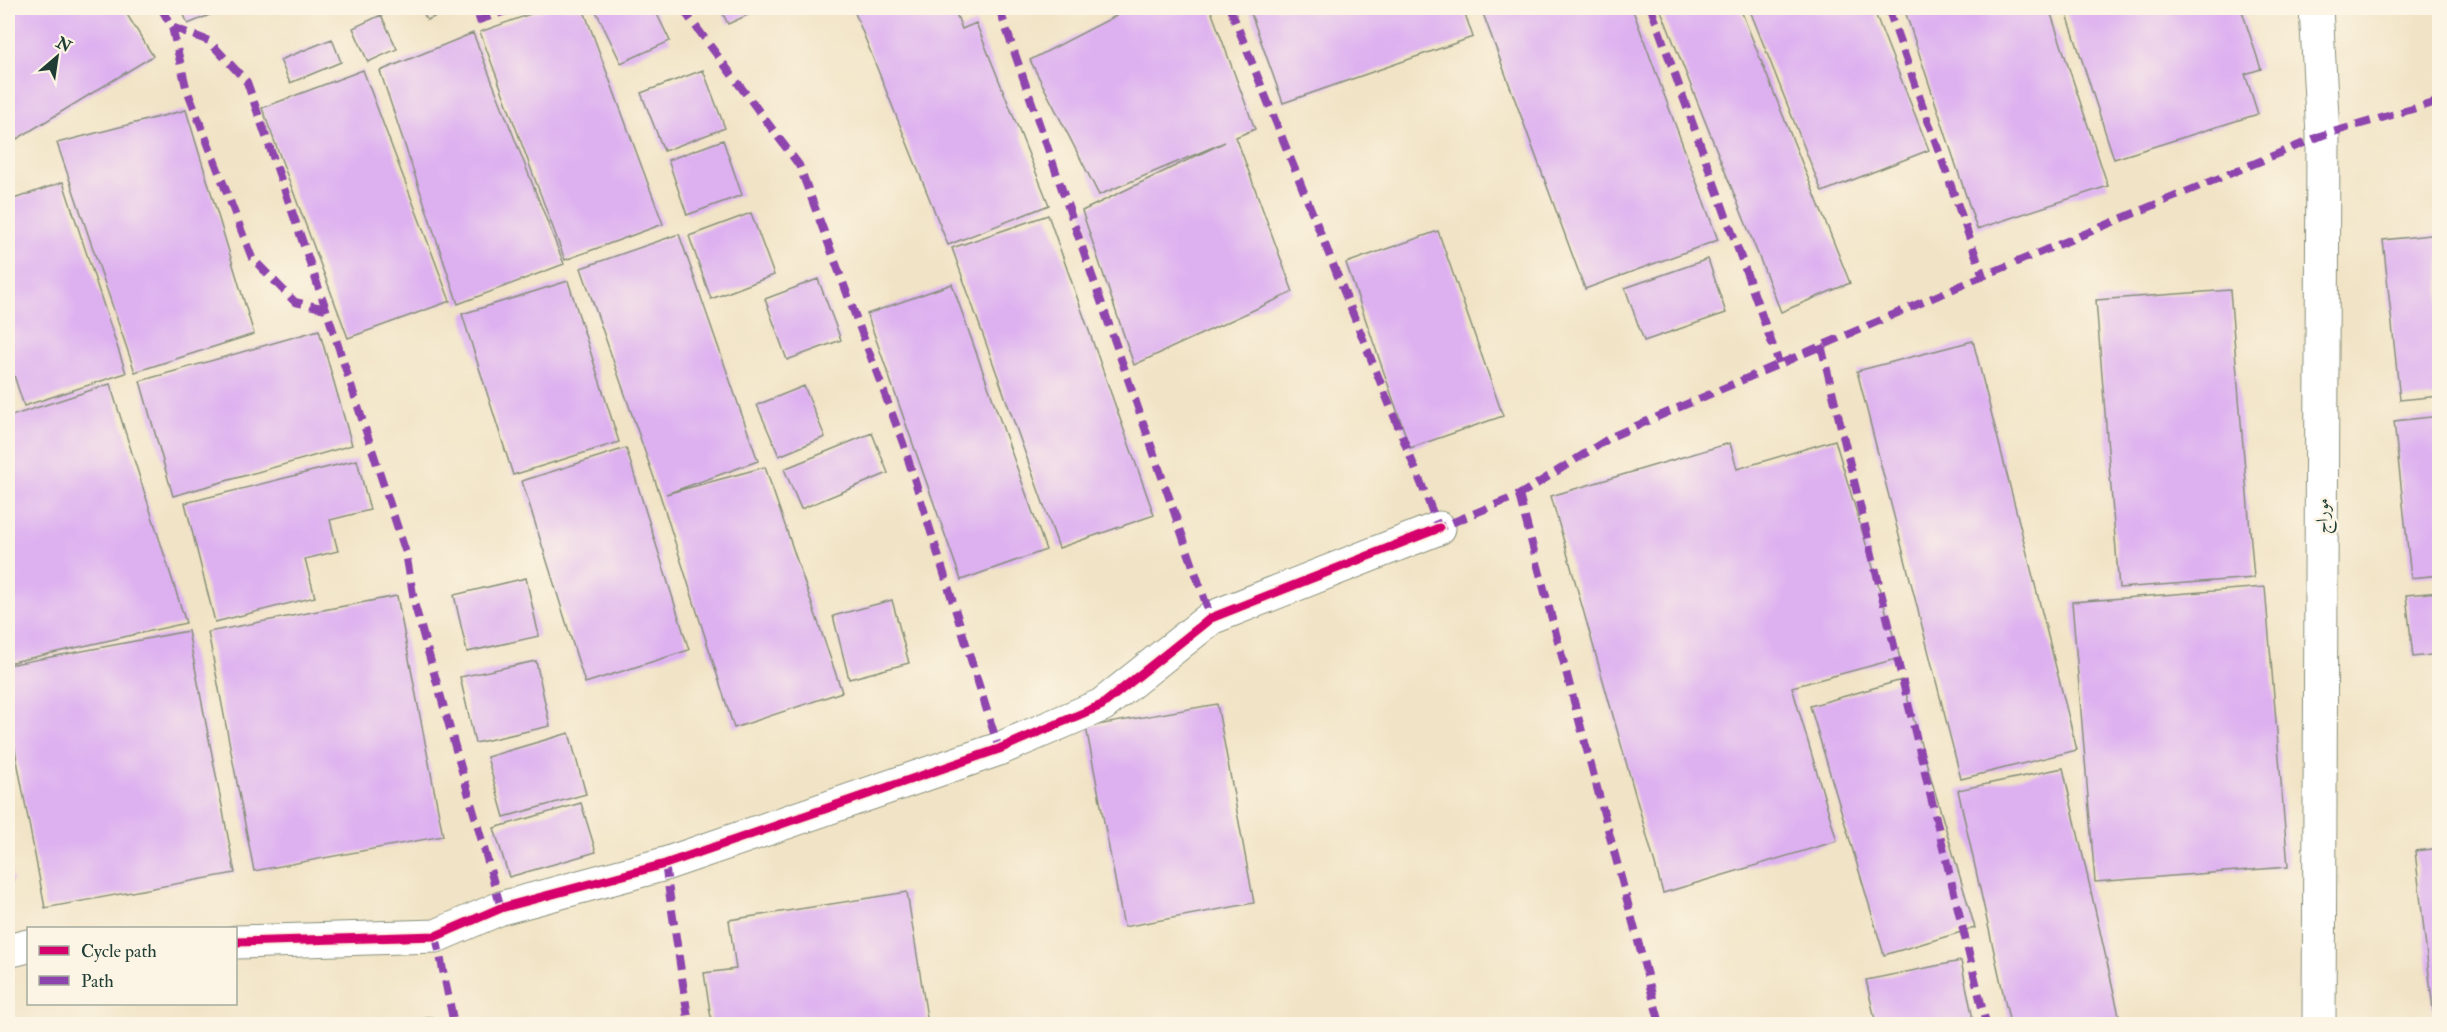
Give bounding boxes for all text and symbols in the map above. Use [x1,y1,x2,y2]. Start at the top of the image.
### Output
north arrow [27,27,87,87]
text: N [52,32,75,57]
street label: موراج [2311,498,2338,534]
legend [27,927,237,1005]
text: Cycle path [81,940,157,963]
text: Path [81,970,114,993]

